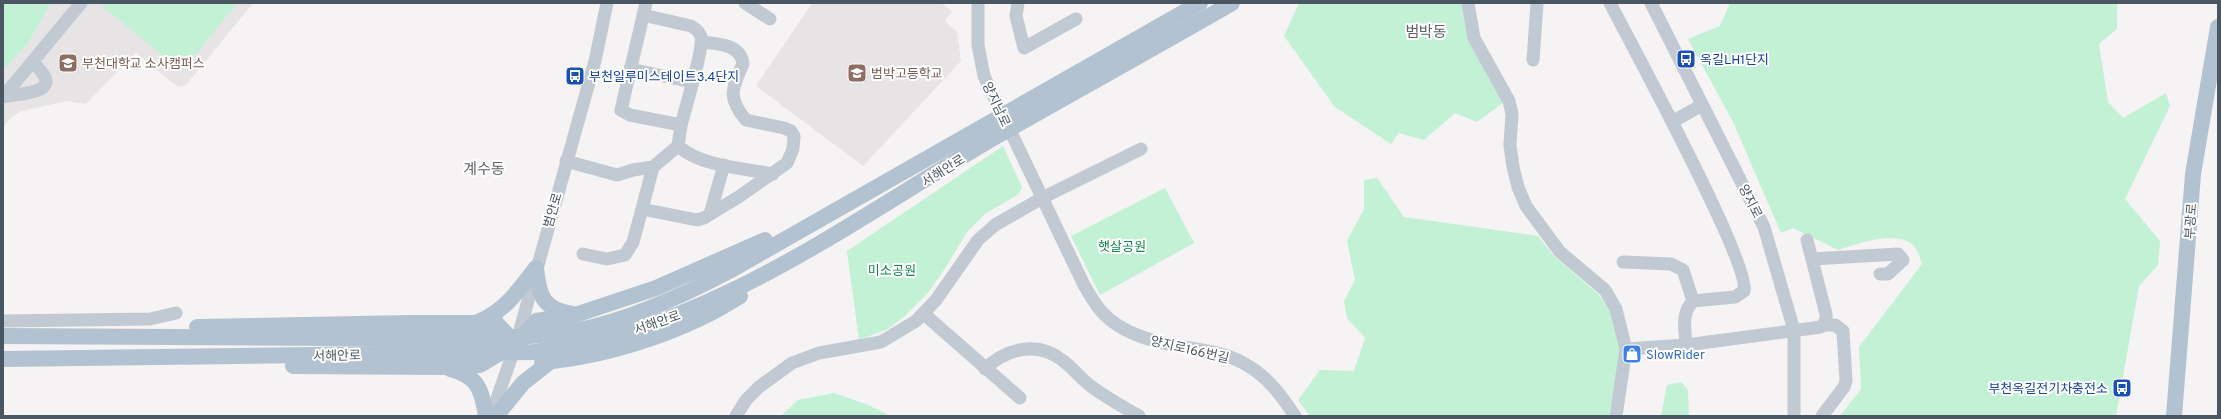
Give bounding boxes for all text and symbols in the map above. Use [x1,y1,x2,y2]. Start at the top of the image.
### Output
district label: 범박동 [1405,24,1447,43]
bus stop icon: 옥길LH1단지 [1675,48,1697,70]
school or university icon: 부천대학교 소사캠퍼스 [57,52,79,74]
place label: 옥길LH1단지 [1700,53,1769,69]
place label: 부천대학교 소사캠퍼스 [82,56,205,73]
school or university icon: 범박고등학교 [846,62,868,84]
bus stop icon: 부천일루미스테이트3.4단지 [564,65,586,87]
place label: 범박고등학교 [871,66,943,83]
place label: 부천일루미스테이트3.4단지 [589,69,739,86]
street label: 양지남로 [978,80,1013,130]
street label: 서해안로 [920,152,969,191]
district label: 계수동 [463,161,505,180]
street label: 양지로 [1734,182,1765,222]
street label: 범안로 [541,191,567,230]
street label: 부광로 [2183,203,2201,240]
park label: 햇살공원 [1098,240,1146,256]
park label: 미소공원 [868,264,916,280]
street label: 서해안로 [632,309,683,339]
street label: 양지로166번길 [1149,334,1230,368]
shop icon: SlowRider [1621,343,1643,365]
place label: SlowRider [1646,348,1705,364]
street label: 서해안로 [313,349,361,365]
bus stop icon: 부천옥길전기차충전소 [2111,377,2133,399]
place label: 부천옥길전기차충전소 [1988,381,2108,398]

